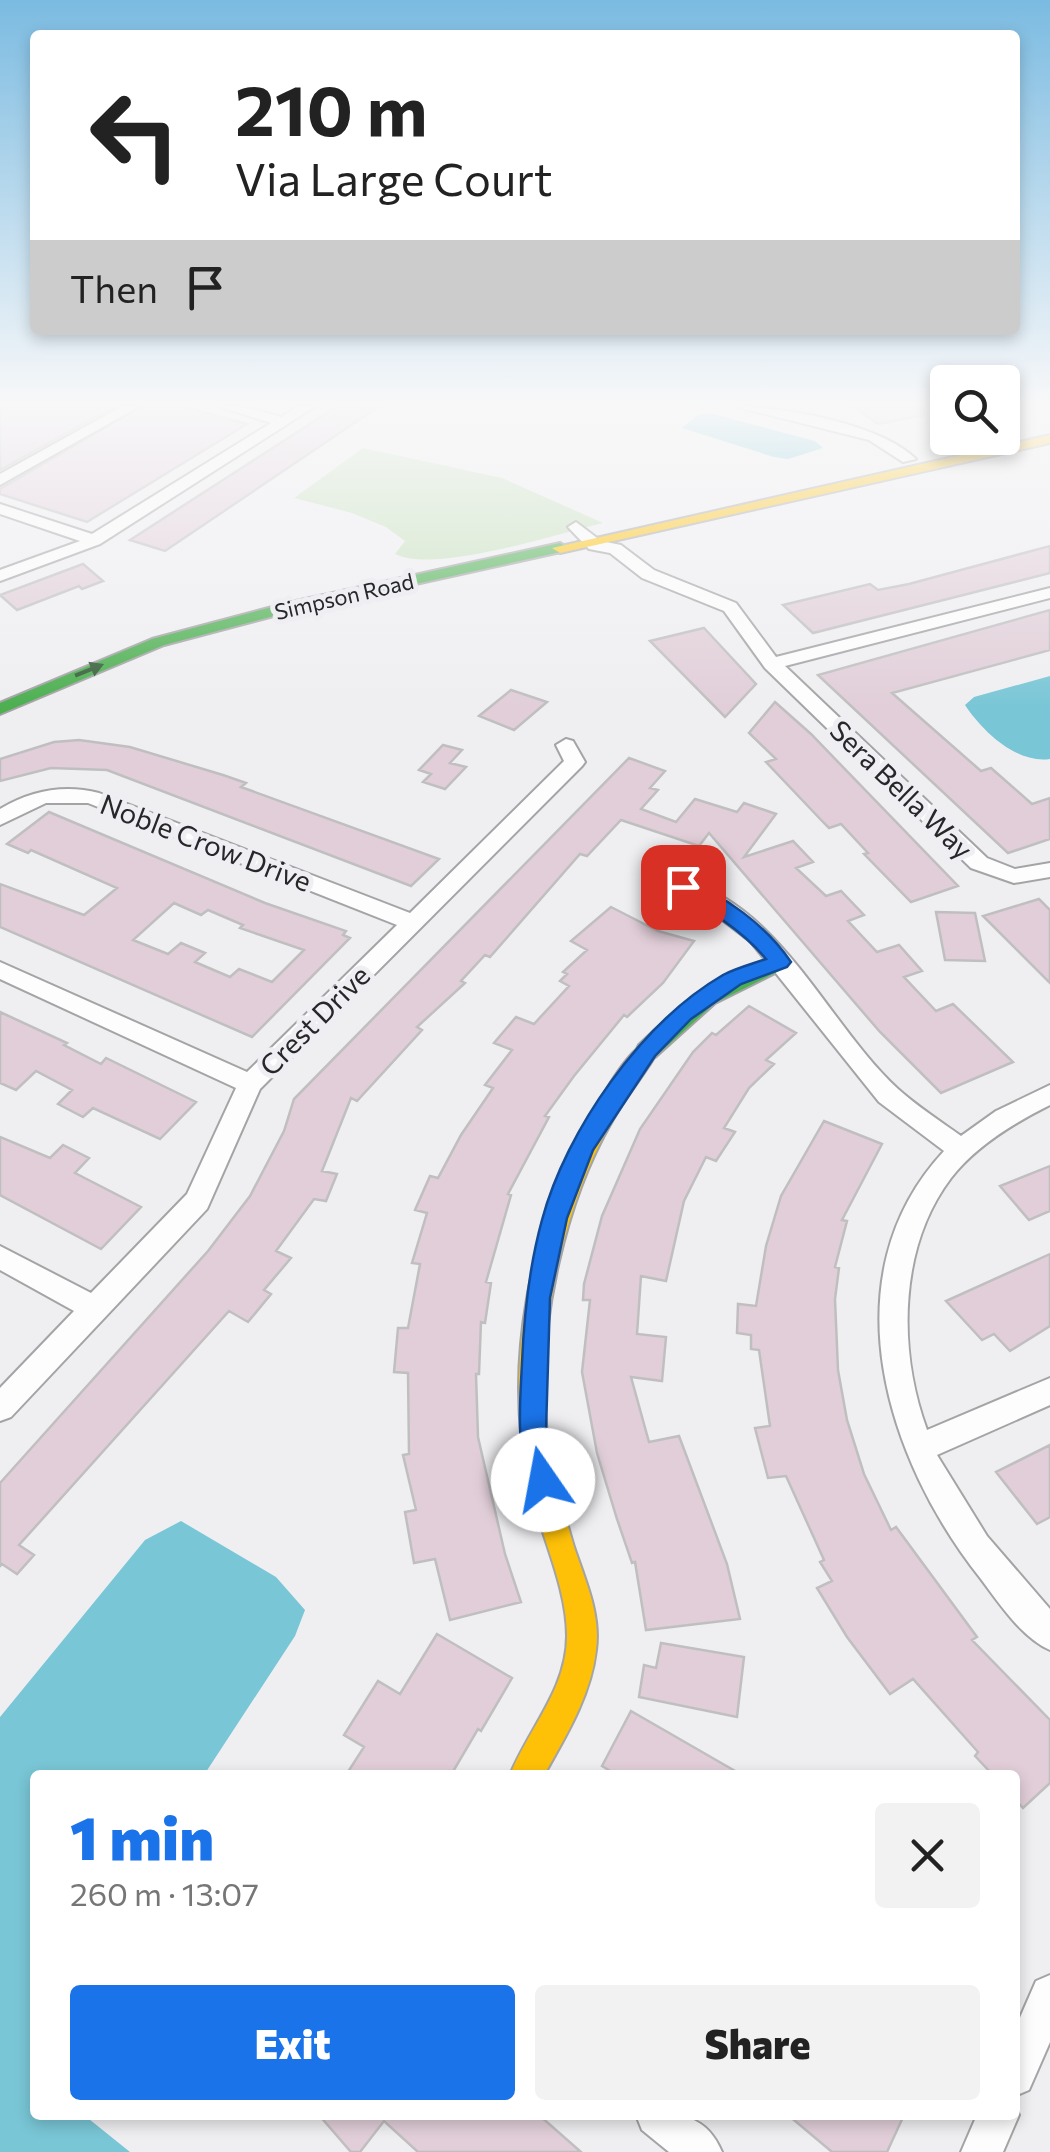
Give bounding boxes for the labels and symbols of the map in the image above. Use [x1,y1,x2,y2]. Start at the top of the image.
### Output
street label: Simpson Road [272,567,416,625]
one-way arrow [74,661,104,677]
street label: Sera Bella Way [824,712,980,866]
street label: Noble Crow Drive [96,786,316,898]
pin [641,845,726,930]
street label: Crest Drive [252,958,376,1082]
position arrow [491,1428,595,1532]

